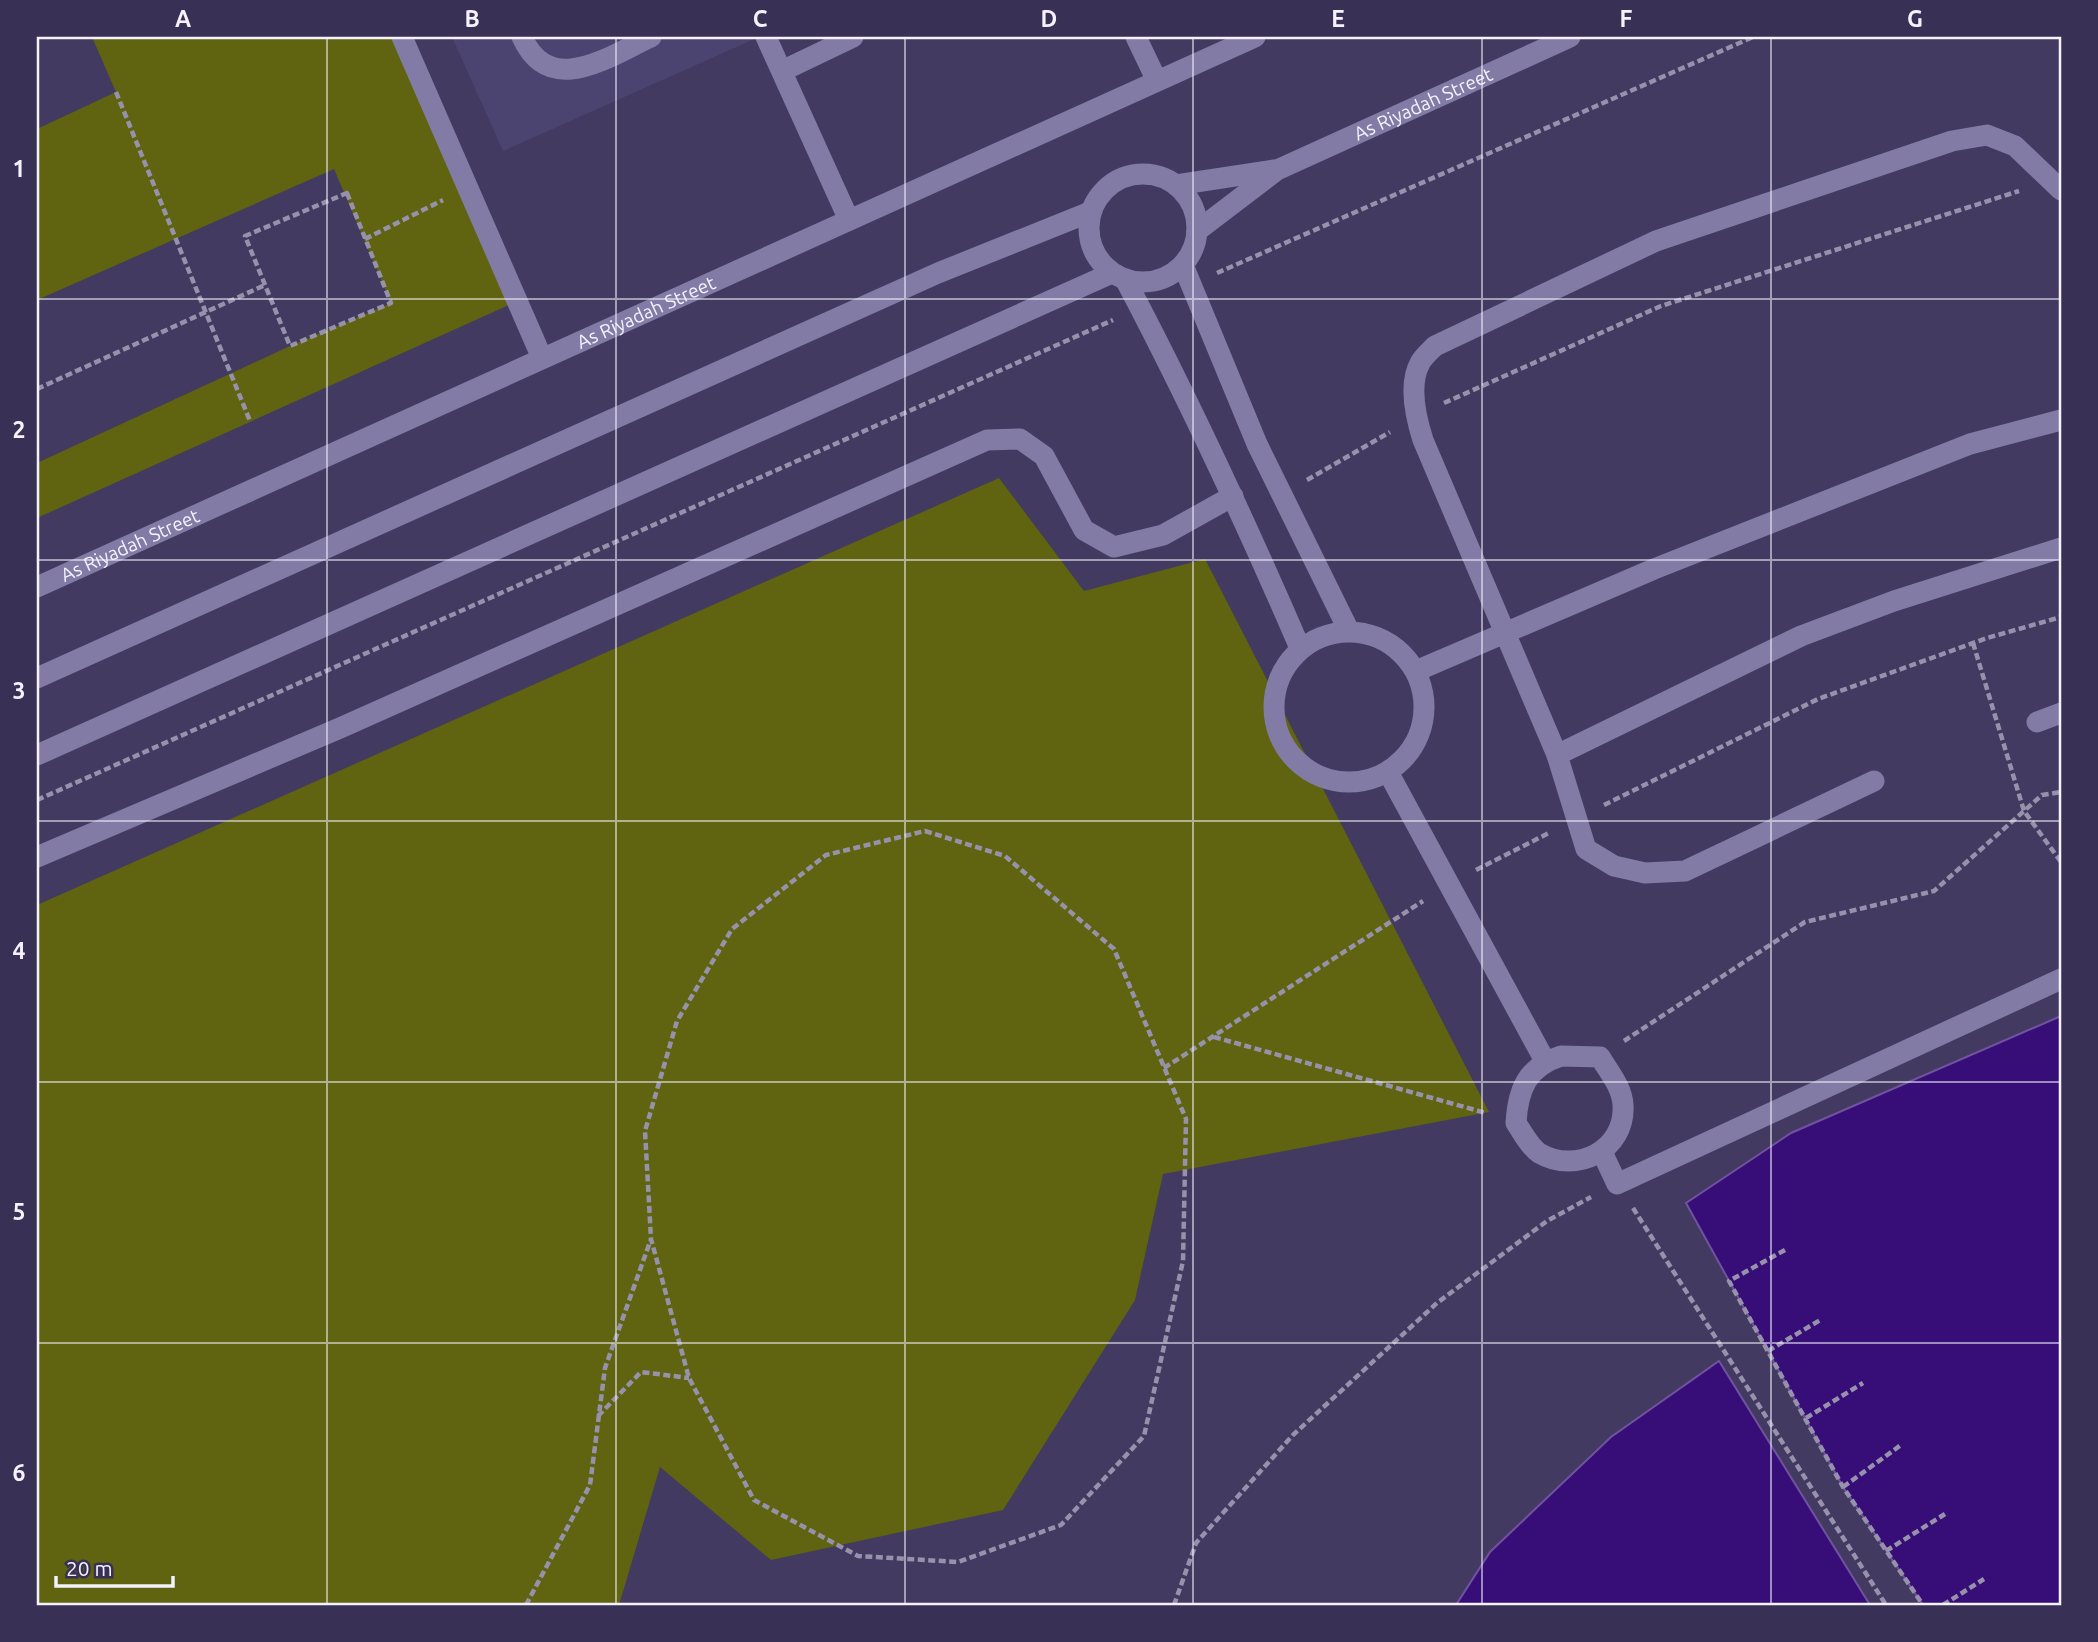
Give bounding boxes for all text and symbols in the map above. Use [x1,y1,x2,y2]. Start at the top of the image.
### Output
text: A [175,6,191,31]
text: B [464,6,480,31]
text: C [753,6,768,31]
text: D [1041,6,1057,31]
text: E [1331,6,1345,31]
text: F [1620,6,1633,31]
text: G [1907,6,1923,31]
street label: As Riyadah Street [1350,63,1496,145]
text: 1 [13,156,25,181]
street label: As Riyadah Street [573,271,719,353]
text: 2 [13,417,25,442]
street label: As Riyadah Street [57,504,203,586]
text: 3 [13,678,25,703]
text: 4 [13,938,26,963]
text: 5 [13,1199,25,1224]
text: 6 [13,1460,26,1485]
scale bar [56,1544,173,1588]
text: 20 m [66,1556,113,1580]

